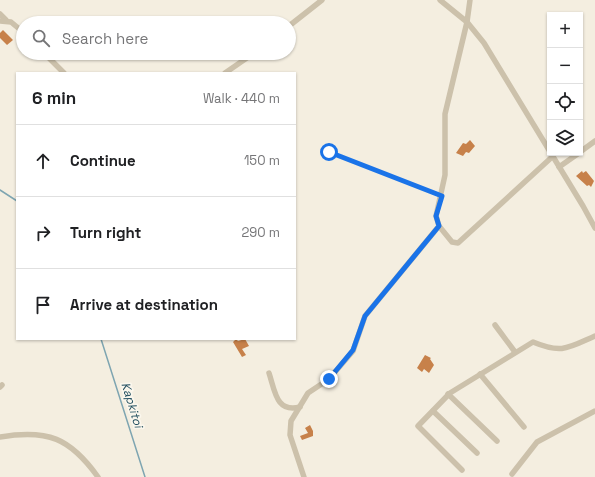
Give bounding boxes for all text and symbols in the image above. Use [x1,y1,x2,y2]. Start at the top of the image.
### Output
map controls [547,12,583,156]
button: + [547,12,583,48]
search box [16,16,296,60]
icon: search [30,27,52,49]
text: Search here [62,29,148,48]
button: − [547,48,583,84]
button: locate [547,84,583,120]
text: 6 min [32,87,76,109]
text: Walk · 440 m [203,90,280,107]
button: layers [547,120,583,156]
route start [320,143,338,161]
icon: ahead [32,150,54,172]
text: Continue [70,151,136,170]
text: 150 m [244,152,280,169]
icon: right [32,222,54,244]
text: Turn right [70,223,141,242]
text: 290 m [241,224,280,241]
icon: arrive [32,294,54,316]
text: Arrive at destination [70,295,218,314]
route end [320,370,338,388]
water label: Kapkitoi [117,380,147,432]

